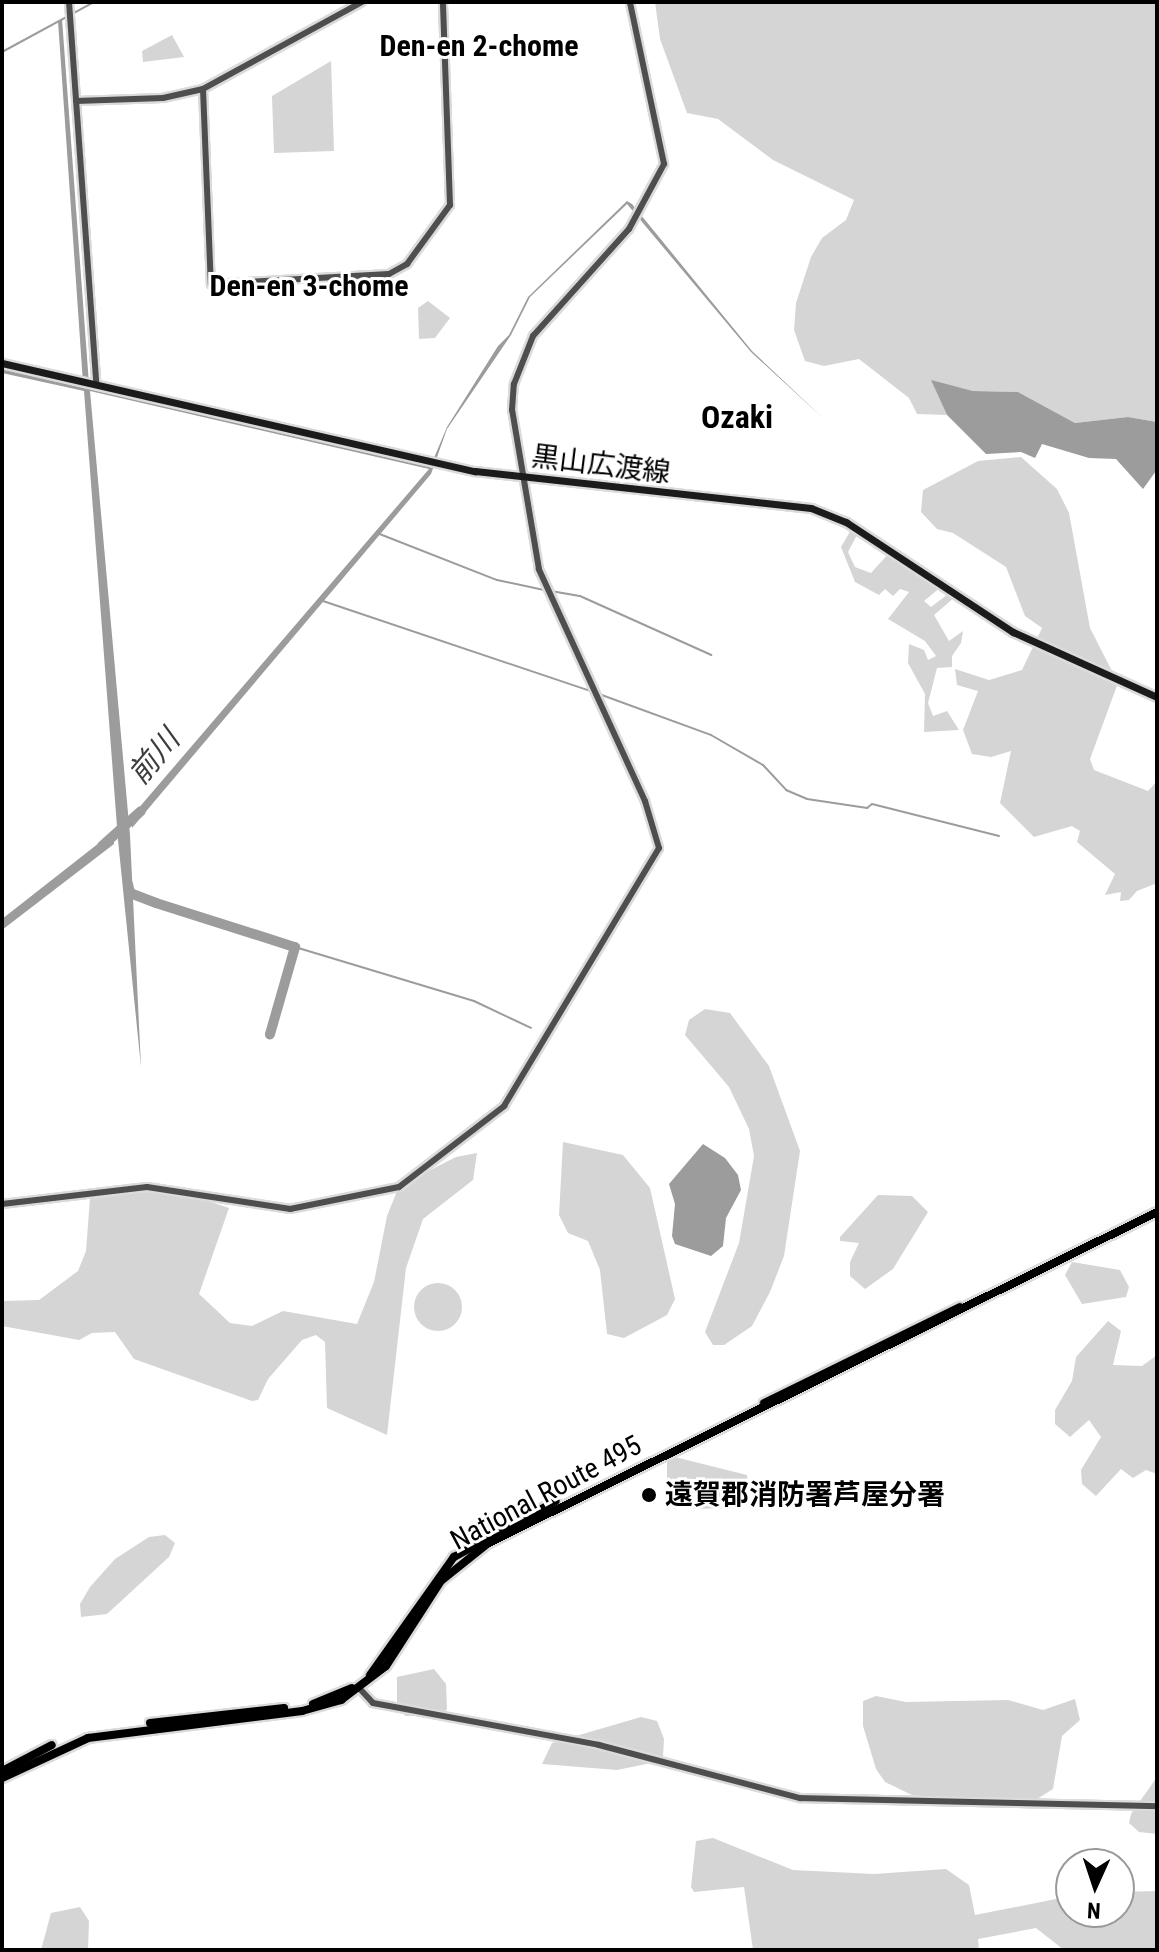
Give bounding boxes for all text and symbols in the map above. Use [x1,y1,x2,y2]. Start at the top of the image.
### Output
district label: Den-en 2-chome [379,28,579,64]
district label: Den-en 3-chome [209,268,409,304]
district label: Ozaki [701,398,773,436]
street label: 黒山広渡線 [529,440,673,490]
water label: 前川 [121,722,187,792]
street label: National Route 495 [445,1429,647,1557]
place label: 遠賀郡消防署芦屋分署 [665,1478,945,1512]
marker: 遠賀郡消防署芦屋分署 [640,1486,658,1504]
north arrow [1055,1848,1135,1928]
text: N [1086,1898,1101,1923]

